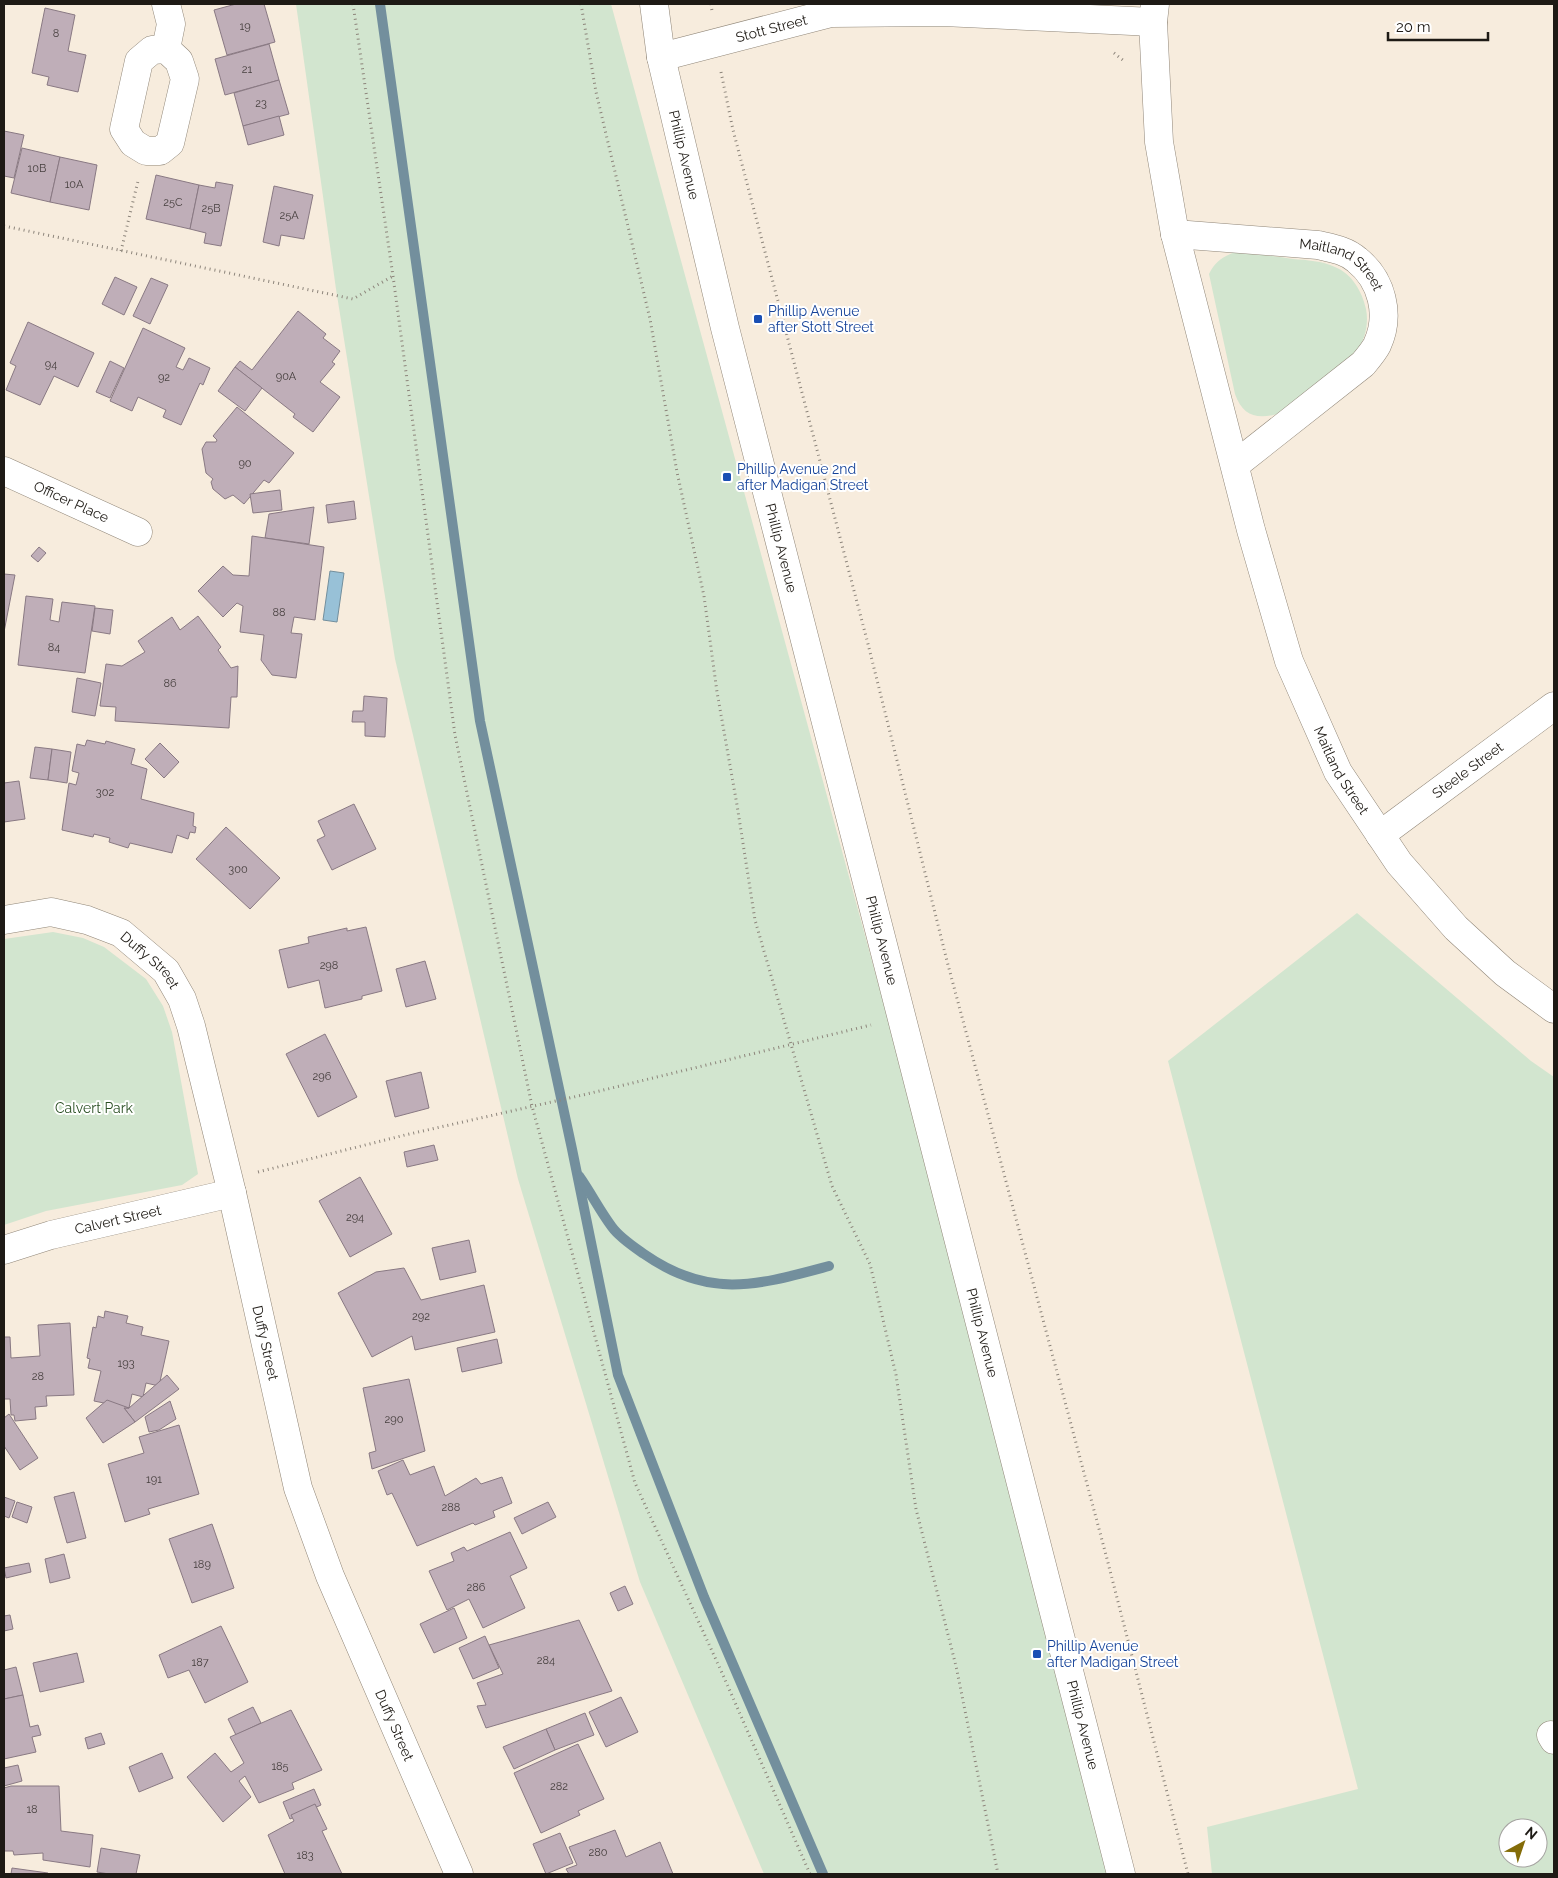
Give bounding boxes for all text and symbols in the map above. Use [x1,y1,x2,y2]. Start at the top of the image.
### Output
scale bar [1388,10,1488,42]
street label: Stott Street [734,11,809,45]
text: 20 m [1396,18,1431,36]
house number: 19 [239,20,251,33]
house number: 8 [53,27,59,40]
house number: 21 [242,63,253,76]
house number: 23 [255,97,267,110]
street label: Phillip Avenue [666,108,702,201]
house number: 10B [28,162,46,175]
house number: 10A [65,178,84,191]
house number: 25C [163,196,183,209]
house number: 25B [201,202,221,215]
house number: 25A [279,209,299,222]
street label: Maitland Street [1299,236,1386,293]
place label: Phillip Avenue after Stott Street [768,303,874,335]
marker: Phillip Avenue after Stott Street [752,313,764,325]
house number: 94 [45,358,57,371]
house number: 90A [276,370,297,383]
house number: 92 [158,371,170,384]
house number: 90 [238,457,252,470]
place label: Phillip Avenue 2nd after Madigan Street [737,461,869,493]
marker: Phillip Avenue 2nd after Madigan Street [721,471,733,483]
street label: Officer Place [31,478,111,526]
street label: Phillip Avenue [762,502,800,594]
house number: 88 [272,606,286,619]
house number: 84 [48,641,60,654]
house number: 86 [163,677,177,690]
street label: Maitland Street [1311,724,1372,818]
street label: Steele Street [1429,739,1506,801]
house number: 302 [96,786,114,799]
house number: 300 [228,863,248,876]
street label: Phillip Avenue [863,894,901,987]
street label: Duffy Street [117,928,183,992]
house number: 298 [320,959,338,972]
house number: 296 [313,1070,332,1083]
park label: Calvert Park [55,1100,134,1116]
street label: Calvert Street [73,1202,163,1237]
house number: 294 [346,1211,364,1224]
street label: Phillip Avenue [963,1286,1001,1379]
street label: Duffy Street [249,1304,282,1382]
house number: 292 [412,1310,430,1323]
house number: 193 [117,1357,135,1370]
house number: 28 [32,1370,44,1383]
house number: 290 [385,1413,404,1426]
house number: 191 [146,1473,162,1486]
house number: 288 [442,1501,460,1514]
house number: 189 [193,1558,211,1571]
house number: 286 [467,1581,486,1594]
place label: Phillip Avenue after Madigan Street [1047,1638,1179,1670]
marker: Phillip Avenue after Madigan Street [1031,1648,1043,1660]
house number: 284 [537,1654,555,1667]
house number: 187 [191,1656,209,1669]
street label: Phillip Avenue [1064,1679,1102,1771]
street label: Duffy Street [372,1687,417,1764]
house number: 185 [271,1760,289,1773]
house number: 282 [550,1780,568,1793]
house number: 18 [26,1803,38,1816]
north arrow [1498,1818,1548,1868]
text: N [1522,1823,1541,1843]
house number: 280 [589,1846,608,1859]
house number: 183 [296,1849,314,1862]

